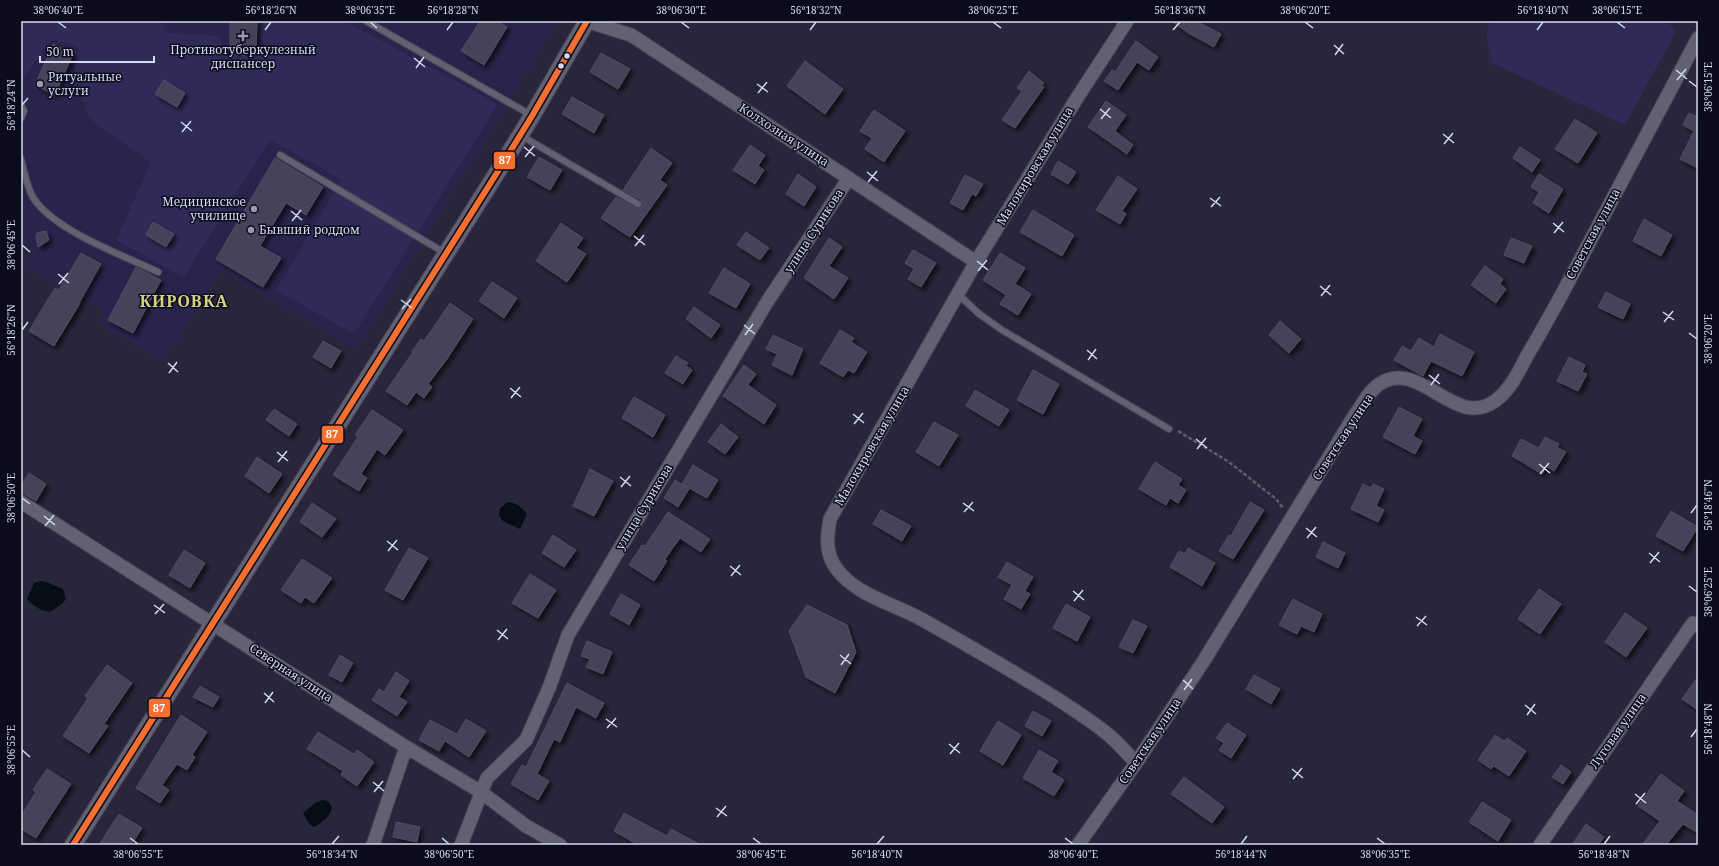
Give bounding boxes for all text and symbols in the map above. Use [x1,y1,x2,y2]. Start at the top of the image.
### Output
text: 38°06'40"E [33,3,83,17]
text: 56°18'26"N [245,3,297,17]
text: 38°06'35"E [345,3,395,17]
text: 56°18'28"N [427,3,479,17]
text: 38°06'30"E [656,3,706,17]
text: 56°18'32"N [790,3,842,17]
text: 38°06'25"E [968,3,1018,17]
text: 56°18'36"N [1154,3,1206,17]
text: 38°06'20"E [1280,3,1330,17]
text: 56°18'40"N [1517,3,1569,17]
text: 38°06'15"E [1592,3,1642,17]
marker: Противотуберкулезный диспансер [237,30,249,42]
scale bar [40,38,154,64]
place label: Противотуберкулезный диспансер [170,41,316,72]
text: 50 m [46,43,74,60]
unlabelled marker [562,51,572,61]
unlabelled marker [556,61,566,71]
text: 38°06'15"E [1701,62,1715,112]
place label: Ритуальные услуги [48,68,122,99]
text: 56°18'24"N [4,79,18,131]
marker: Ритуальные услуги [35,79,45,89]
street label: Колхозная улица [736,99,833,170]
street label: Малокировская улица [992,103,1077,228]
line badge: 87 [493,151,516,170]
text: 87 [499,152,511,167]
street label: улица Сурикова [780,185,847,276]
street label: Советская улица [1561,185,1624,282]
place label: Медицинское училище [162,193,246,224]
marker: Медицинское училище [249,204,259,214]
text: 38°06'45"E [4,220,18,270]
place label: Бывший роддом [259,221,360,238]
marker: Бывший роддом [246,225,256,235]
district label: КИРОВКА [139,290,229,312]
text: 56°18'26"N [4,304,18,356]
text: 38°06'20"E [1701,314,1715,364]
street label: Малокировская улица [830,383,913,509]
street label: Советская улица [1308,390,1377,484]
line badge: 87 [321,425,344,444]
text: 87 [326,426,338,441]
street label: улица Сурикова [611,460,676,553]
text: 38°06'50"E [4,473,18,523]
text: 56°18'46"N [1701,479,1715,531]
text: 38°06'25"E [1701,567,1715,617]
street label: Северная улица [246,639,336,706]
street label: Луговая улица [1585,689,1650,772]
street label: Советская улица [1114,694,1185,787]
line badge: 87 [148,698,171,718]
text: 87 [153,700,165,715]
text: 56°18'48"N [1701,703,1715,755]
text: 38°06'55"E [4,725,18,775]
text: 38°06'55"E [113,847,163,861]
text: 56°18'34"N [306,847,358,861]
text: 38°06'50"E [424,847,474,861]
text: 38°06'45"E [736,847,786,861]
text: 56°18'40"N [851,847,903,861]
text: 38°06'40"E [1048,847,1098,861]
text: 56°18'44"N [1215,847,1267,861]
text: 38°06'35"E [1360,847,1410,861]
text: 56°18'48"N [1578,847,1630,861]

